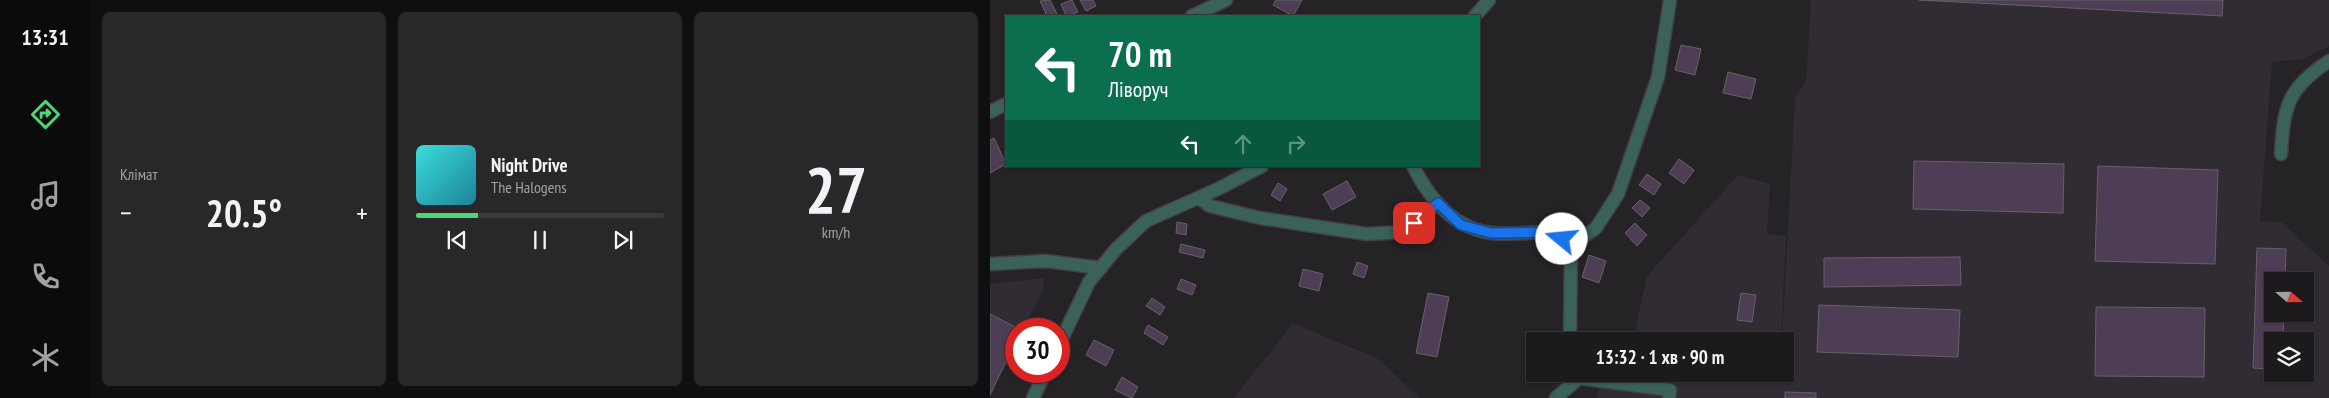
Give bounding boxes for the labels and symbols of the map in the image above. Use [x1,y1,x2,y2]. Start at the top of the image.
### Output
pin [1393,202,1435,244]
position arrow [1535,212,1587,264]
north arrow [2264,272,2314,322]
speed limit sign: 30 [1005,318,1070,383]

